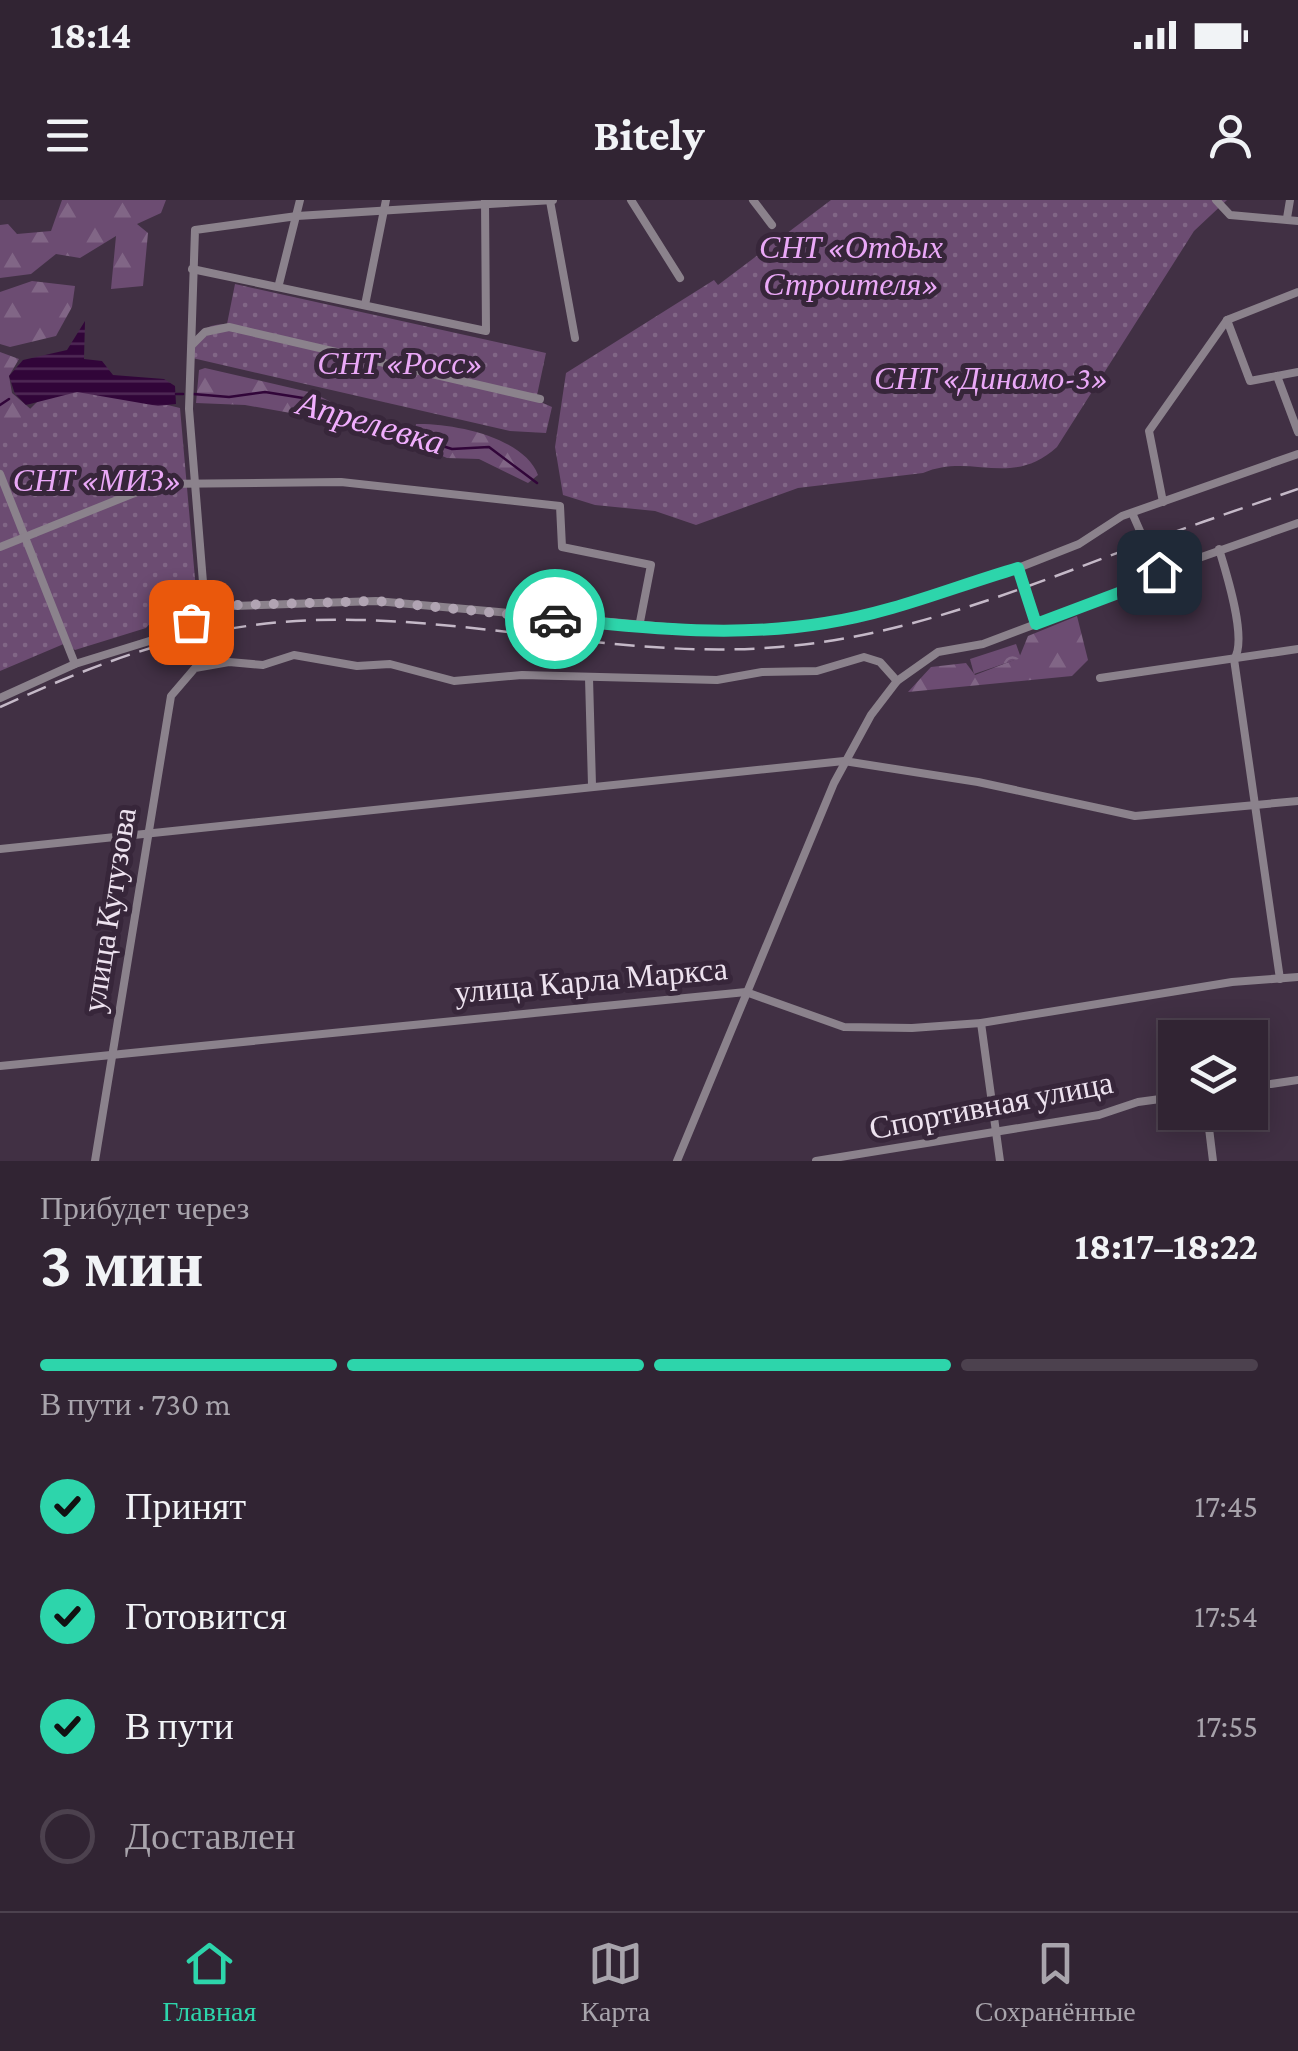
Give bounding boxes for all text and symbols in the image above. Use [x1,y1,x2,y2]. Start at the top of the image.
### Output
text: 18:14 [50,14,132,56]
icon: menu [40,108,95,163]
icon: person [1203,108,1258,163]
text: Bitely [593,110,705,160]
park label: СНТ «Отдых Строителя» [759,229,943,302]
park label: СНТ «Росс» [317,345,483,381]
park label: СНТ «Динамо-3» [874,360,1108,396]
water label: Апрелевка [291,383,449,463]
park label: СНТ «МИЗ» [13,462,181,498]
pin [1117,530,1202,615]
icon: home [1132,545,1187,600]
courier [505,569,605,669]
pin [149,580,234,665]
icon: car [528,592,583,647]
icon: bag [164,595,219,650]
street label: улица Кутузова [75,805,143,1015]
street label: улица Карла Маркса [453,950,729,1010]
map controls [1158,1020,1268,1130]
button: layers [1158,1020,1268,1130]
street label: Спортивная улица [866,1064,1116,1146]
text: Прибудет через [40,1190,249,1226]
text: 18:17–18:22 [1075,1225,1258,1267]
text: 3 мин [40,1228,203,1300]
text: В пути · 730 m [40,1386,231,1422]
icon: check [40,1479,95,1534]
text: Принят [125,1485,246,1527]
text: 17:45 [1195,1488,1258,1524]
icon: check [40,1589,95,1644]
text: Готовится [125,1595,287,1637]
text: 17:54 [1194,1598,1258,1634]
icon: check [40,1699,95,1754]
text: В пути [125,1705,234,1747]
text: 17:55 [1196,1708,1258,1744]
text: Доставлен [125,1815,295,1857]
tab: Главная [162,1936,256,2028]
tab: Карта [581,1936,650,2028]
tab: Сохранённые [975,1936,1136,2028]

